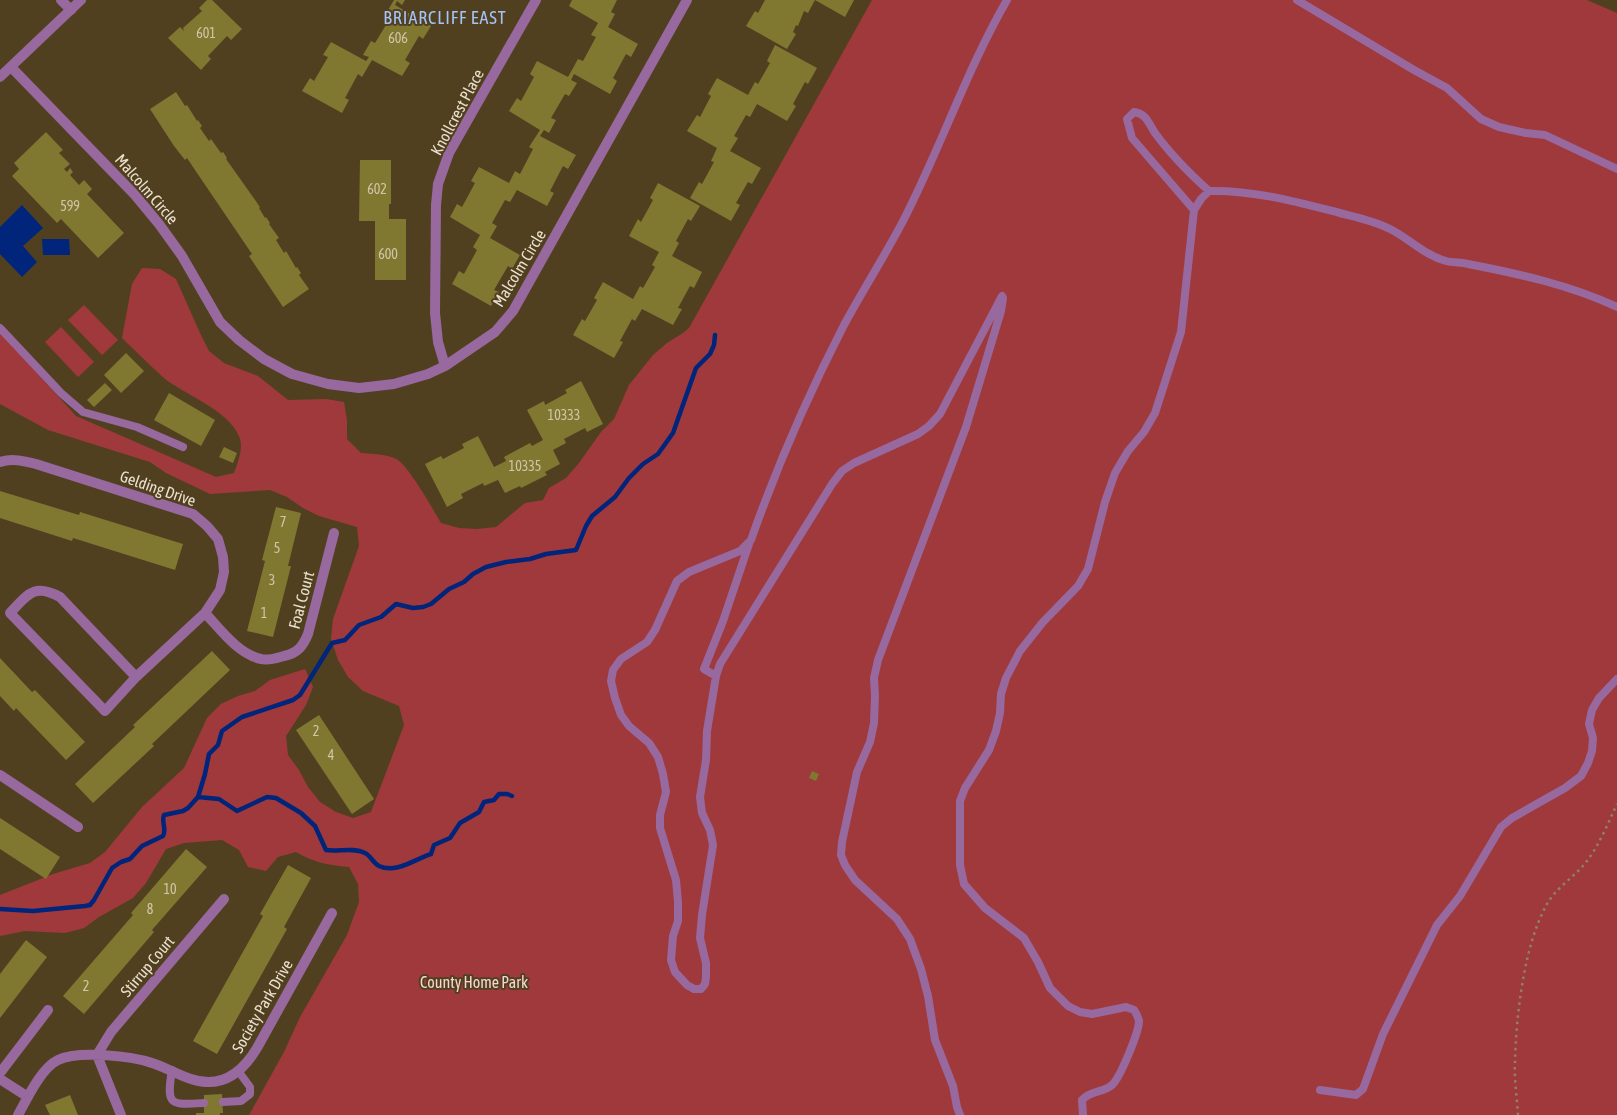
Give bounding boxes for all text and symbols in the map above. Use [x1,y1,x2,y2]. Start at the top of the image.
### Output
district label: BRIARCLIFF EAST [383,7,507,28]
house number: 601 [196,25,216,41]
house number: 606 [388,30,408,46]
street label: Knollcrest Place [427,66,487,158]
street label: Malcolm Circle [112,150,182,228]
house number: 602 [367,181,387,197]
house number: 599 [60,198,80,214]
street label: Malcolm Circle [489,226,549,310]
house number: 600 [378,246,398,262]
house number: 10333 [548,407,580,423]
house number: 10335 [509,458,541,474]
street label: Gelding Drive [117,467,198,510]
house number: 7 [280,514,286,530]
house number: 5 [274,540,280,556]
street label: Foal Court [285,569,317,631]
house number: 3 [269,572,275,588]
house number: 1 [261,605,267,621]
house number: 2 [313,723,319,739]
house number: 4 [328,747,335,763]
house number: 10 [163,881,177,897]
house number: 8 [147,901,154,917]
street label: Stirrup Court [116,932,179,1001]
street label: Society Park Drive [228,956,297,1056]
park label: County Home Park [420,973,528,992]
house number: 2 [83,978,89,994]

